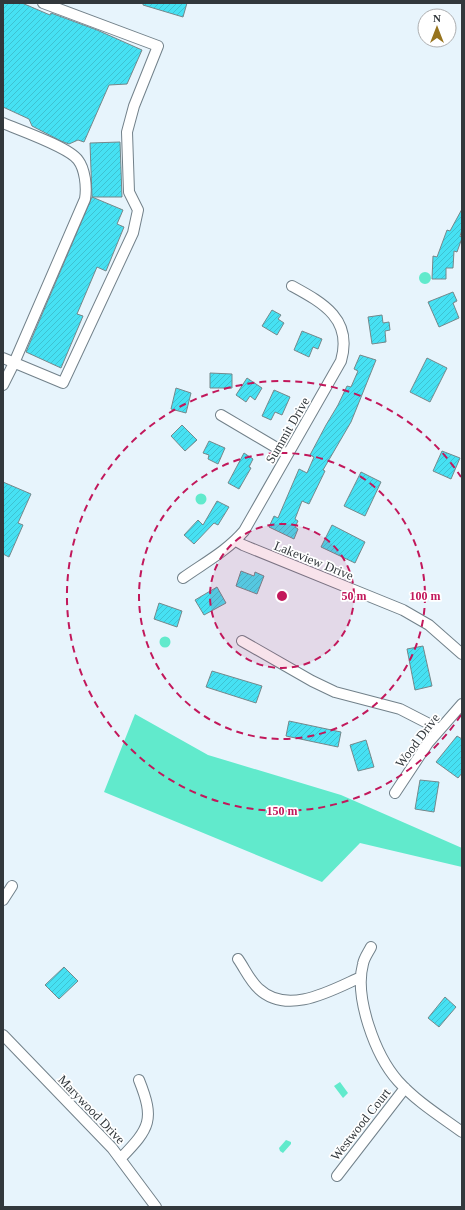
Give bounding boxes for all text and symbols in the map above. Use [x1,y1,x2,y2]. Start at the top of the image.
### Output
north arrow [417,8,457,48]
text: N [433,12,441,24]
street label: Summit Drive [262,394,313,466]
street label: Lakeview Drive [272,538,356,583]
centre of rings [275,589,289,603]
text: 50 m [342,589,367,603]
text: 100 m [410,589,441,603]
street label: Wood Drive [392,710,443,770]
text: 150 m [267,804,298,818]
street label: Marywood Drive [55,1072,128,1147]
street label: Westwood Court [328,1085,393,1163]

